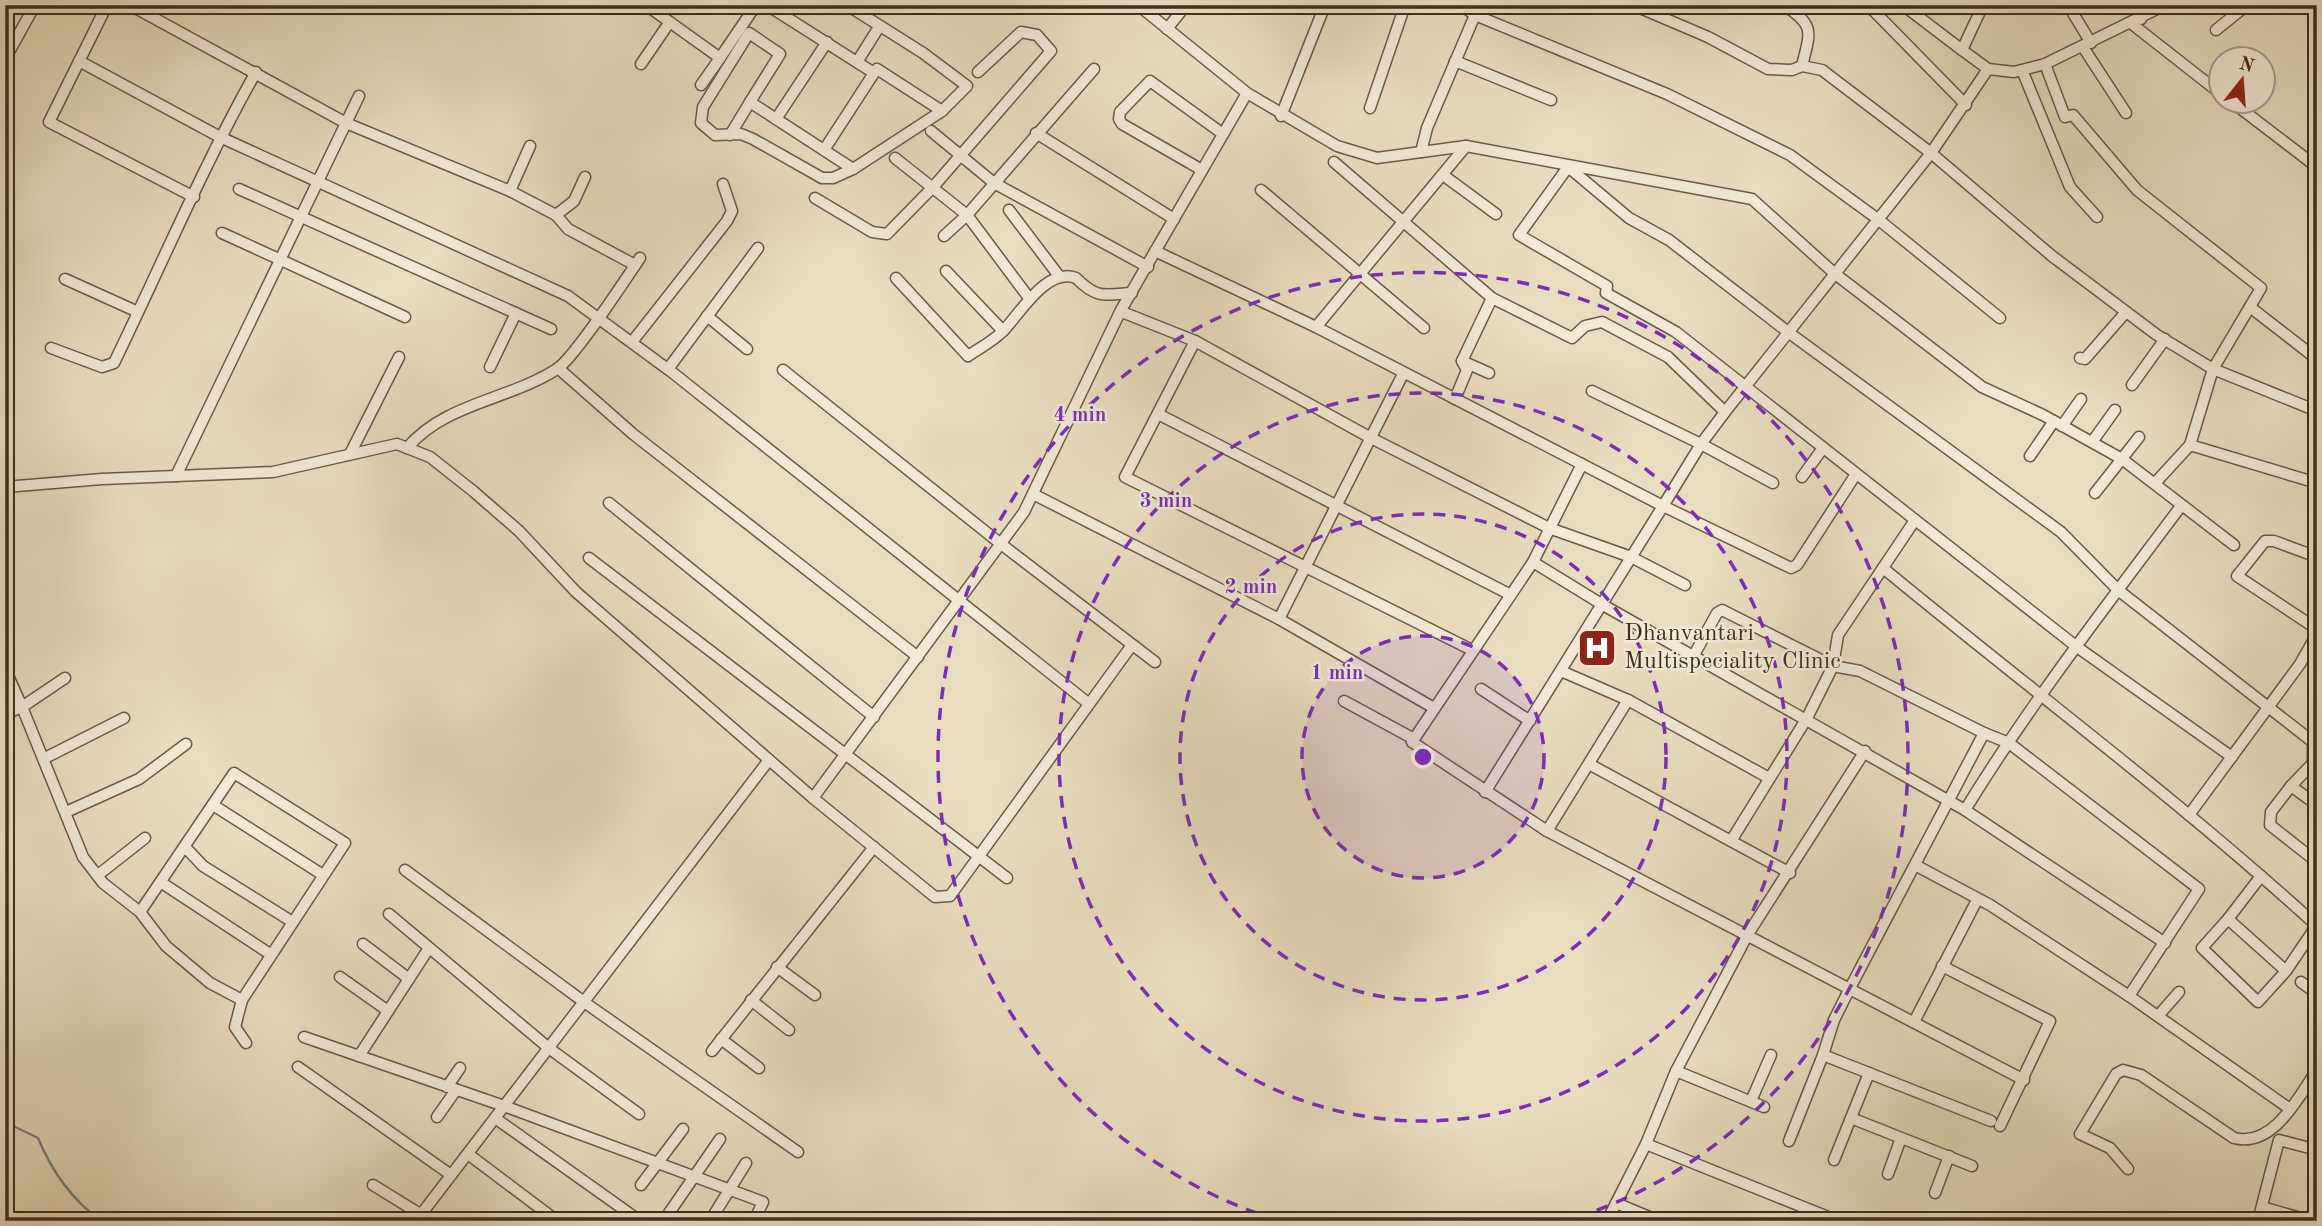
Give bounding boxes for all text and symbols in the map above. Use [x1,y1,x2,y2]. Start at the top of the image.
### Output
north arrow [2206,46,2276,116]
text: N [2237,55,2256,77]
text: 4 min [1054,405,1106,426]
text: 3 min [1140,491,1192,512]
text: 2 min [1225,577,1277,598]
place label: Dhanvantari Multispeciality Clinic [1624,622,1841,674]
hospital icon: Dhanvantari Multispeciality Clinic [1576,627,1618,669]
text: 1 min [1311,663,1363,684]
centre of rings [1411,745,1435,769]

